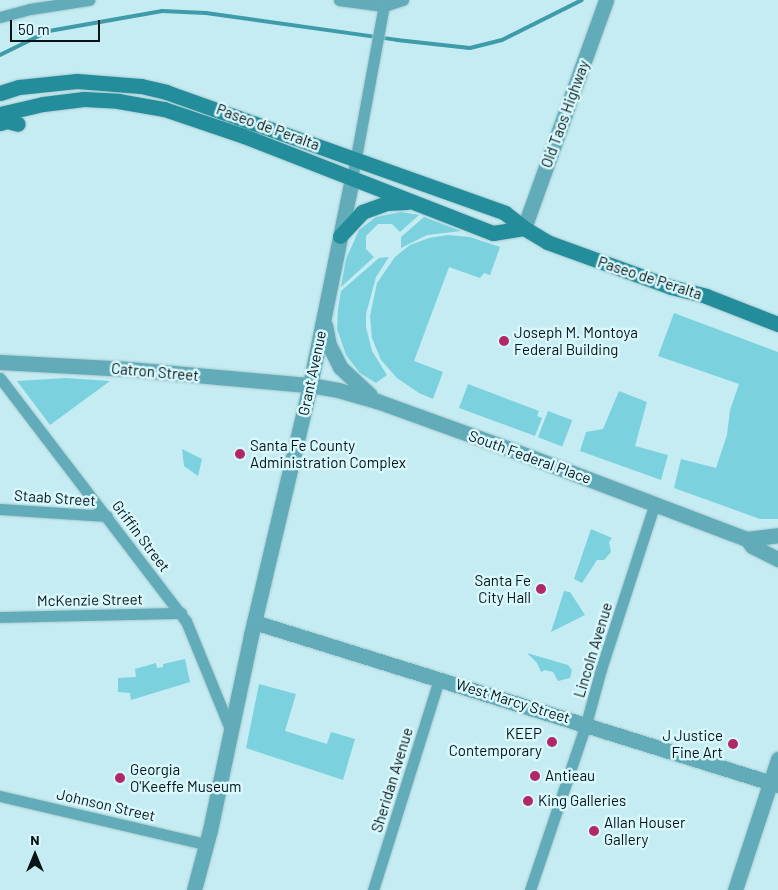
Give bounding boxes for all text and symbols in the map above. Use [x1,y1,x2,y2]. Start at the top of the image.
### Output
scale bar [12,10,102,42]
text: 50 m [18,20,50,38]
street label: Old Taos Highway [537,58,593,170]
street label: Paseo de Peralta [214,100,322,154]
street label: Paseo de Peralta [596,253,704,303]
place label: Joseph M. Montoya Federal Building [514,323,638,358]
street label: Grant Avenue [294,329,330,417]
marker: Joseph M. Montoya Federal Building [498,335,510,347]
street label: Catron Street [111,359,199,385]
street label: South Federal Place [466,426,594,488]
place label: Santa Fe County Administration Complex [250,436,406,471]
marker: Santa Fe County Administration Complex [234,448,246,460]
street label: Staab Street [14,486,96,510]
street label: Griffin Street [108,497,174,575]
place label: Santa Fe City Hall [474,571,531,606]
marker: Santa Fe City Hall [535,583,547,595]
street label: McKenzie Street [37,590,143,610]
street label: Lincoln Avenue [570,600,616,700]
street label: West Marcy Street [454,675,572,727]
place label: KEEP Contemporary [449,724,542,759]
street label: Sheridan Avenue [368,725,416,835]
place label: J Justice Fine Art [662,726,723,761]
marker: KEEP Contemporary [546,736,558,748]
marker: J Justice Fine Art [727,738,739,750]
place label: Georgia O'Keeffe Museum [130,760,242,795]
place label: Antieau [545,767,595,785]
marker: Antieau [529,770,541,782]
marker: Georgia O'Keeffe Museum [114,772,126,784]
street label: Johnson Street [55,785,157,825]
place label: King Galleries [538,792,626,810]
marker: King Galleries [522,795,534,807]
place label: Allan Houser Gallery [604,813,685,848]
marker: Allan Houser Gallery [588,825,600,837]
north arrow [10,830,60,880]
text: N [30,831,40,848]

